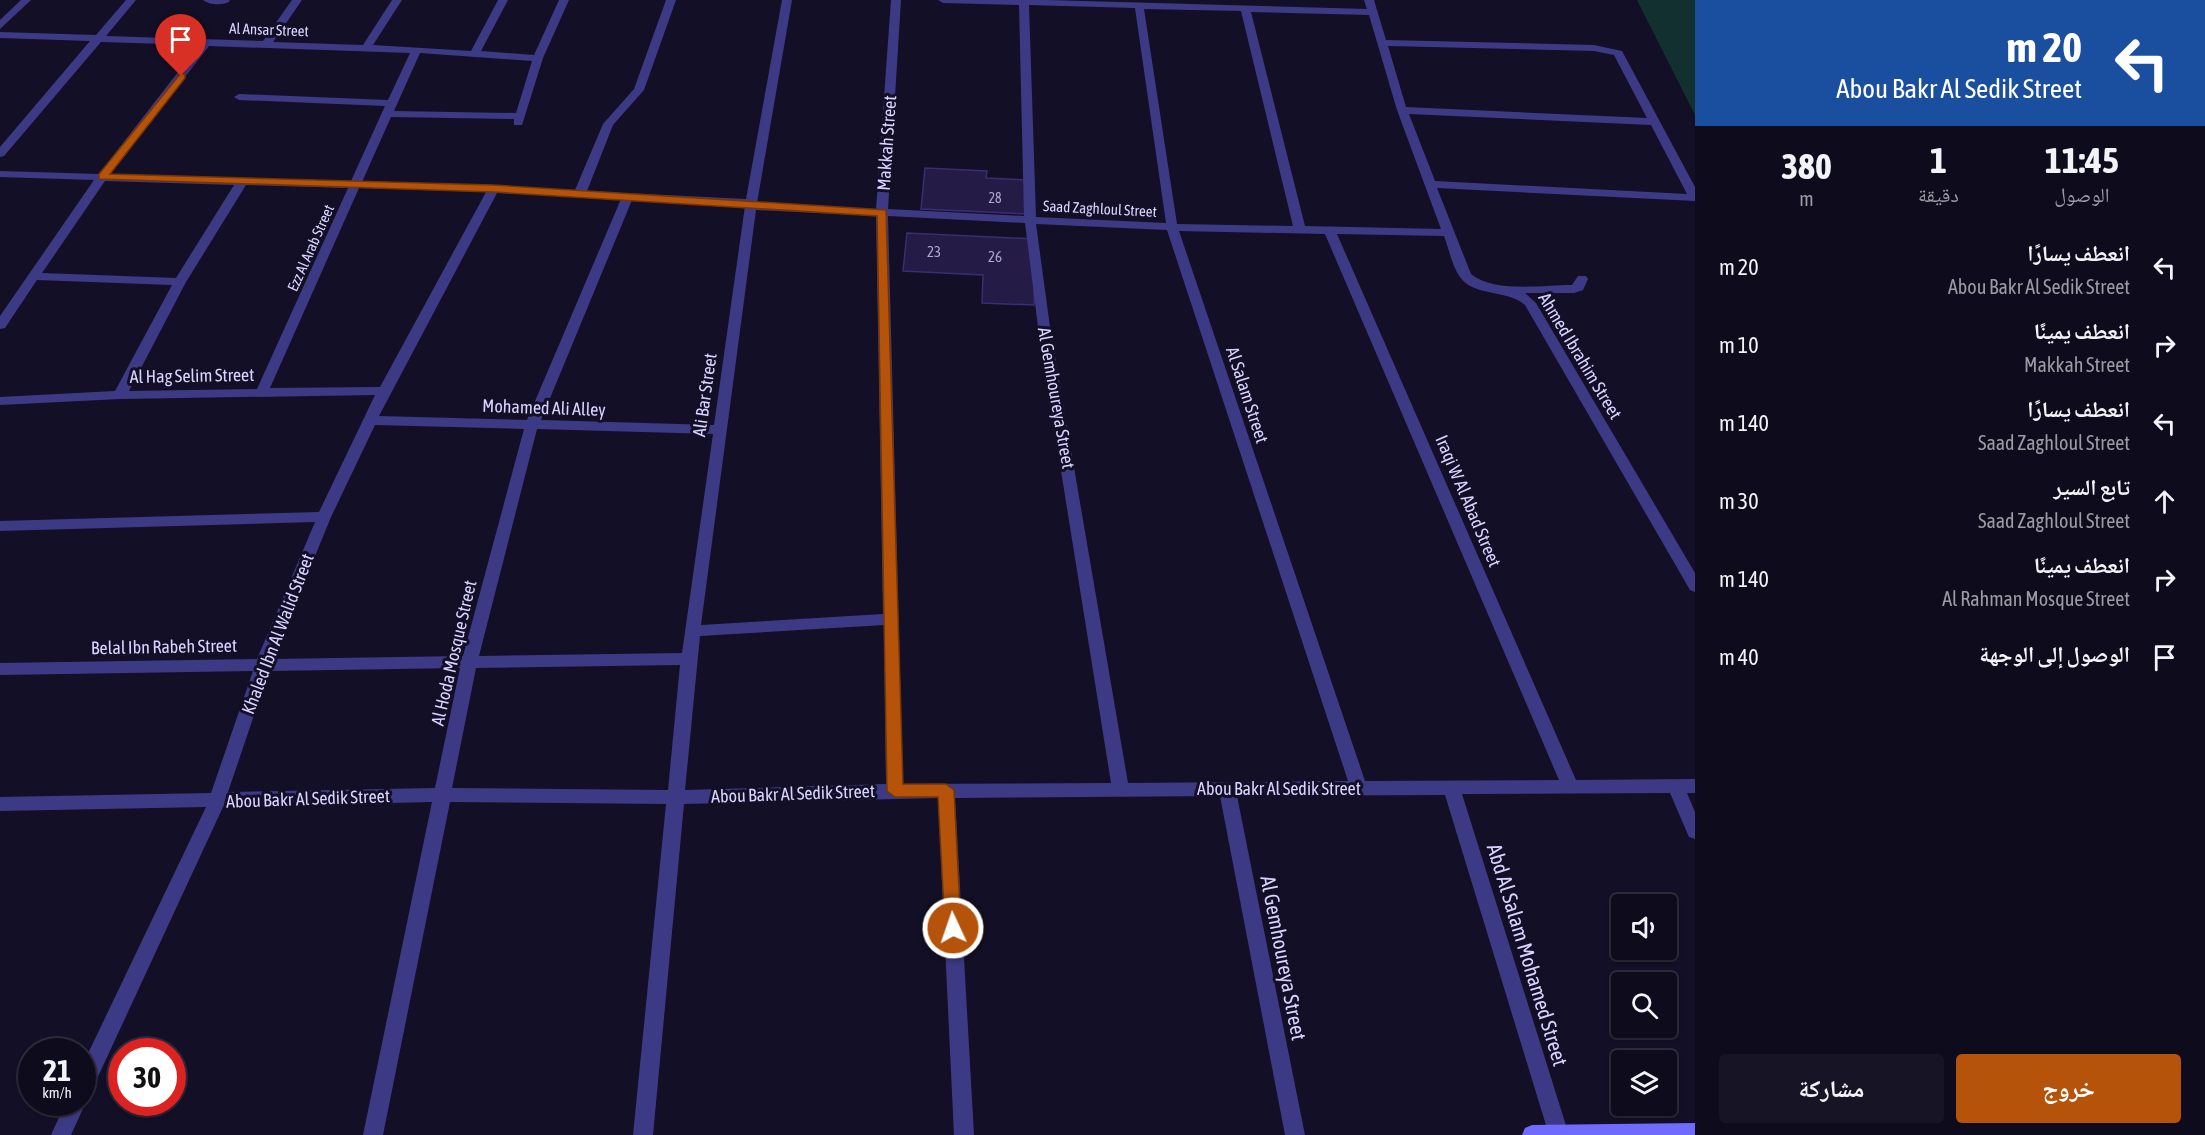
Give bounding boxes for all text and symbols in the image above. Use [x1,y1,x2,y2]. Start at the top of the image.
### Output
pin [155,14,206,76]
street label: Al Ansar Street [229,20,309,39]
icon: arrive [164,23,197,56]
text: 20 m [2007,23,2082,71]
icon: left [2103,24,2181,102]
text: Abou Bakr Al Sedik Street [1836,73,2082,104]
street label: Makkah Street [873,95,900,191]
text: 1 [1930,139,1947,181]
text: 11:45 [2045,139,2119,181]
text: 380 [1781,145,1832,187]
text: دقيقة [1918,183,1959,206]
text: الوصول [2054,183,2110,206]
text: m [1799,187,1814,210]
house number: 28 [988,190,1002,206]
street label: Saad Zaghloul Street [1043,197,1157,220]
street label: Ezz Al Arab Street [284,202,337,294]
text: انعطف يسارًا [2027,240,2130,266]
house number: 23 [927,243,941,260]
house number: 26 [988,248,1002,265]
icon: left [2148,251,2181,284]
text: 20 m [1719,254,1759,280]
text: Abou Bakr Al Sedik Street [1948,275,2130,298]
street label: Ahmed Ibrahim Street [1534,289,1626,423]
text: انعطف يمينًا [2034,318,2130,344]
street label: Al Gemhoureya Street [1034,325,1079,470]
icon: right [2148,329,2181,362]
text: 10 m [1719,332,1759,358]
street label: Al Salam Street [1222,344,1273,446]
street label: Ali Bar Street [688,352,721,438]
text: Makkah Street [2024,353,2130,376]
street label: Al Hag Selim Street [129,364,254,387]
street label: Mohamed Ali Alley [482,395,606,420]
text: انعطف يسارًا [2027,396,2130,422]
icon: left [2148,407,2181,440]
text: 140 m [1719,410,1769,436]
text: Saad Zaghloul Street [1978,431,2130,454]
street label: Iraqi W Al Abad Street [1431,432,1506,570]
text: تابع السير [2054,474,2130,500]
icon: ahead [2148,485,2181,518]
text: 30 m [1719,488,1759,514]
text: Saad Zaghloul Street [1978,509,2130,532]
street label: Khaled Ibn Al Walid Street [237,551,318,717]
text: انعطف يمينًا [2034,552,2130,578]
icon: right [2148,563,2181,596]
text: 140 m [1719,566,1769,592]
street label: Al Hoda Mosque Street [427,578,480,728]
text: Al Rahman Mosque Street [1942,587,2130,610]
street label: Belal Ibn Rabeh Street [91,635,237,658]
text: الوصول إلى الوجهة [1979,641,2130,667]
icon: arrive [2148,641,2181,674]
text: 40 m [1719,644,1759,670]
street label: Abou Bakr Al Sedik Street [1197,778,1361,799]
street label: Abou Bakr Al Sedik Street [711,780,875,807]
street label: Abou Bakr Al Sedik Street [226,785,390,812]
street label: Abd Al Salam Mohamed Street [1483,841,1573,1069]
street label: Al Gemhoureya Street [1256,873,1312,1042]
map controls [1611,894,1677,1116]
button: sound [1611,894,1677,960]
position arrow [921,896,985,960]
button: search [1611,972,1677,1038]
speed limit sign: 30 [108,1038,186,1116]
button: layers [1611,1050,1677,1116]
text: 21 [43,1053,71,1087]
button: مشاركة [1719,1054,1944,1123]
button: خروج [1956,1054,2181,1123]
text: km/h [42,1084,72,1101]

